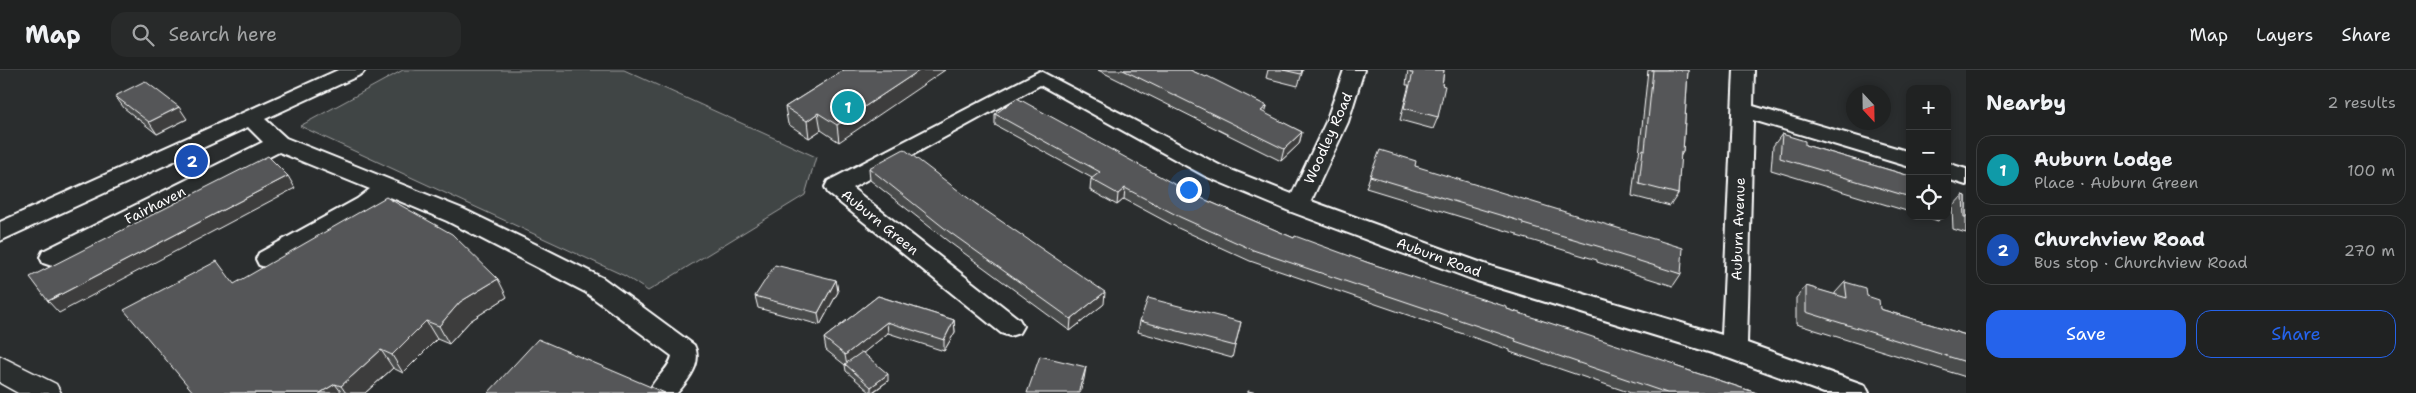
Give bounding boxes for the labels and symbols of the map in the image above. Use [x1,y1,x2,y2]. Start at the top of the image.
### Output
north arrow [1846,85,1891,130]
pin: 1 [832,88,864,126]
street label: Woodley Road [1300,89,1356,187]
pin: 2 [176,142,208,180]
your location [1176,177,1202,203]
street label: Auburn Avenue [1727,177,1749,281]
street label: Fairhaven [122,182,189,228]
street label: Auburn Green [838,185,923,259]
street label: Auburn Road [1394,233,1484,281]

